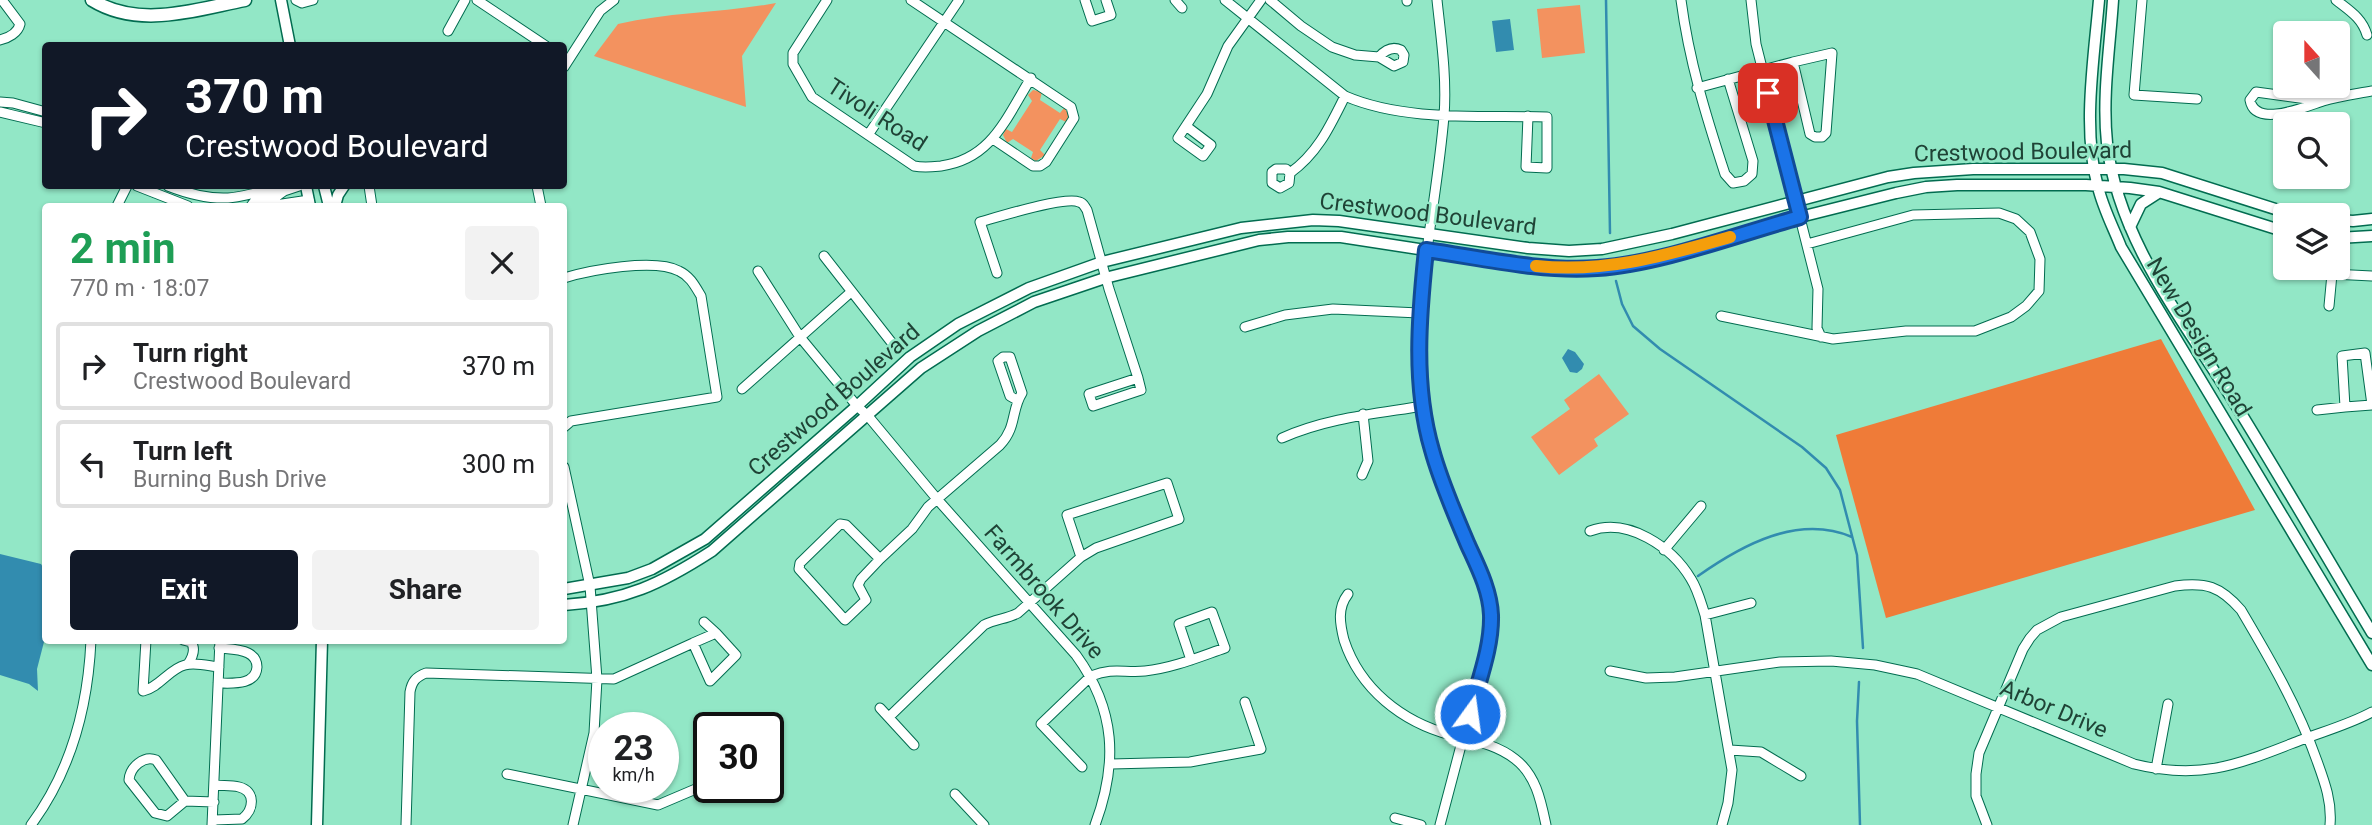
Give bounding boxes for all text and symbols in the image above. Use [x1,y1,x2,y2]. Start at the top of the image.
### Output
north arrow [2273,21,2350,98]
map controls [2273,21,2350,280]
pin [1738,63,1798,123]
text: 370 m [185,68,324,125]
icon: right [70,70,161,161]
street label: Tivoli Road [822,73,932,157]
icon: arrive [1749,74,1787,112]
button: search [2273,112,2350,189]
text: Crestwood Boulevard [185,127,489,165]
street label: Crestwood Boulevard [1914,137,2132,167]
street label: Crestwood Boulevard [1318,187,1538,241]
button: layers [2273,203,2350,280]
text: 2 min [70,224,176,273]
button: close [465,226,539,300]
street label: New Design Road [2141,253,2257,421]
text: 770 m · 18:07 [70,275,209,302]
street label: Crestwood Boulevard [743,318,925,482]
text: Turn right [133,338,248,368]
icon: right [74,347,112,385]
text: 370 m [462,351,535,381]
text: Crestwood Boulevard [133,368,351,395]
text: Turn left [133,436,232,466]
icon: left [74,445,112,483]
text: 300 m [462,449,535,479]
text: Burning Bush Drive [133,466,326,493]
street label: Farmbrook Drive [979,520,1109,664]
button: Exit [70,550,298,630]
button: Share [312,550,539,630]
street label: Arbor Drive [1996,674,2112,744]
position arrow [1433,677,1507,751]
speed limit sign: 30 [693,712,784,803]
text: 23 [613,728,654,769]
text: km/h [612,764,655,785]

